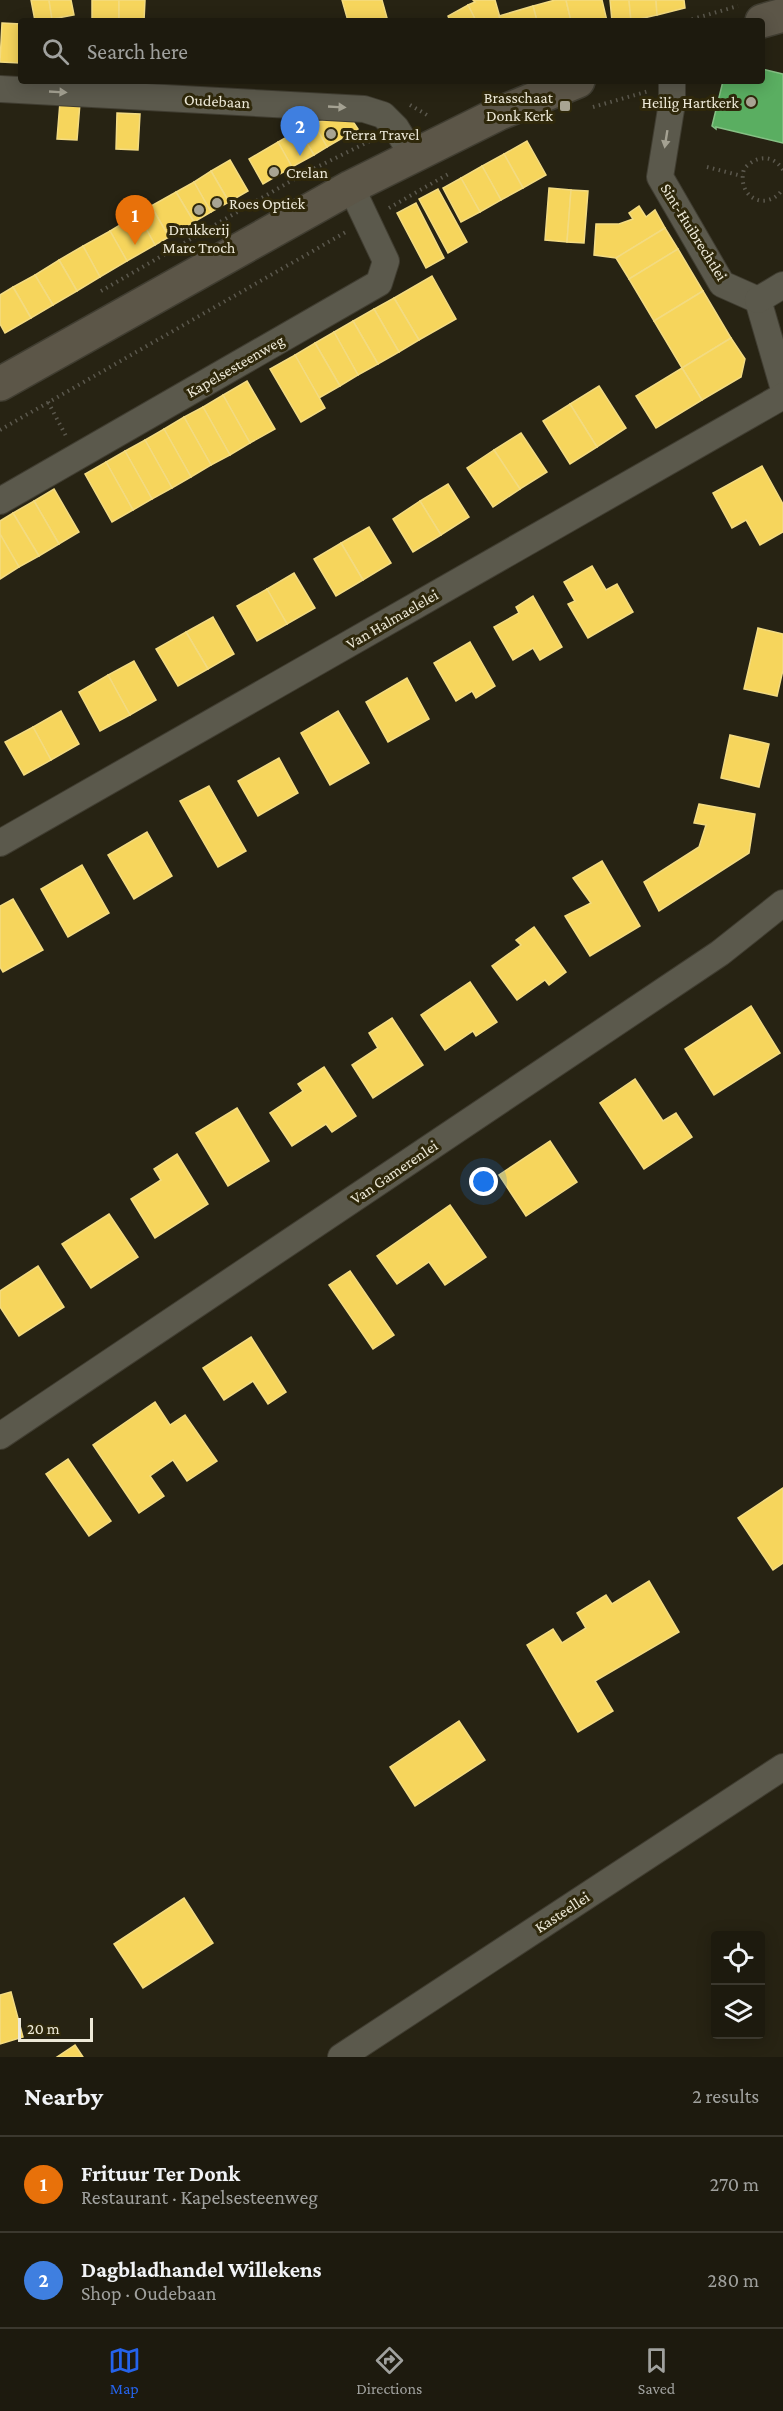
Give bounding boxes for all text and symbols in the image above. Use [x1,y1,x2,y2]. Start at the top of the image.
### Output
search box [18,18,765,84]
icon: search [39,35,72,68]
text: Search here [87,39,188,64]
one-way arrow [49,88,68,97]
place label: Brasschaat Donk Kerk [484,89,554,124]
street label: Oudebaan [183,91,251,111]
place label: Heilig Hartkerk [641,94,739,112]
marker: Heilig Hartkerk [744,95,758,109]
marker: Brasschaat Donk Kerk [558,99,572,113]
one-way arrow [328,103,347,112]
pin: 2 [280,106,320,156]
place label: Terra Travel [343,126,419,143]
marker: Terra Travel [324,127,338,141]
one-way arrow [661,130,670,149]
place label: Crelan [286,164,328,181]
marker: Crelan [267,165,281,179]
street label: Sint-Huibrechtlei [657,180,731,284]
place label: Roes Optiek [229,195,306,213]
pin: 1 [116,196,154,245]
marker: Roes Optiek [210,196,224,210]
marker: Drukkerij Marc Troch [192,203,206,217]
place label: Drukkerij Marc Troch [163,221,236,256]
street label: Kapelsesteenweg [183,331,288,402]
street label: Van Halmaelelei [343,586,441,652]
street label: Van Gamerenlei [347,1137,441,1207]
your location [469,1167,498,1196]
street label: Kasteellei [532,1888,592,1936]
map controls [711,1931,765,2039]
button: locate [711,1931,765,1985]
button: layers [711,1985,765,2039]
scale bar [18,2015,93,2042]
text: 20 m [27,2020,60,2037]
text: Nearby [24,2082,103,2111]
text: 2 results [692,2085,759,2107]
text: Frituur Ter Donk [81,2161,240,2186]
text: 1 [40,2173,47,2195]
text: 270 m [710,2173,759,2195]
text: Restaurant · Kapelsesteenweg [81,2186,318,2208]
text: Dagbladhandel Willekens [81,2257,322,2282]
text: 2 [38,2269,49,2291]
text: 280 m [708,2269,759,2291]
text: Shop · Oudebaan [81,2282,217,2304]
tab: Map [108,2344,141,2397]
tab: Directions [356,2344,422,2397]
tab: Saved [638,2344,675,2397]

